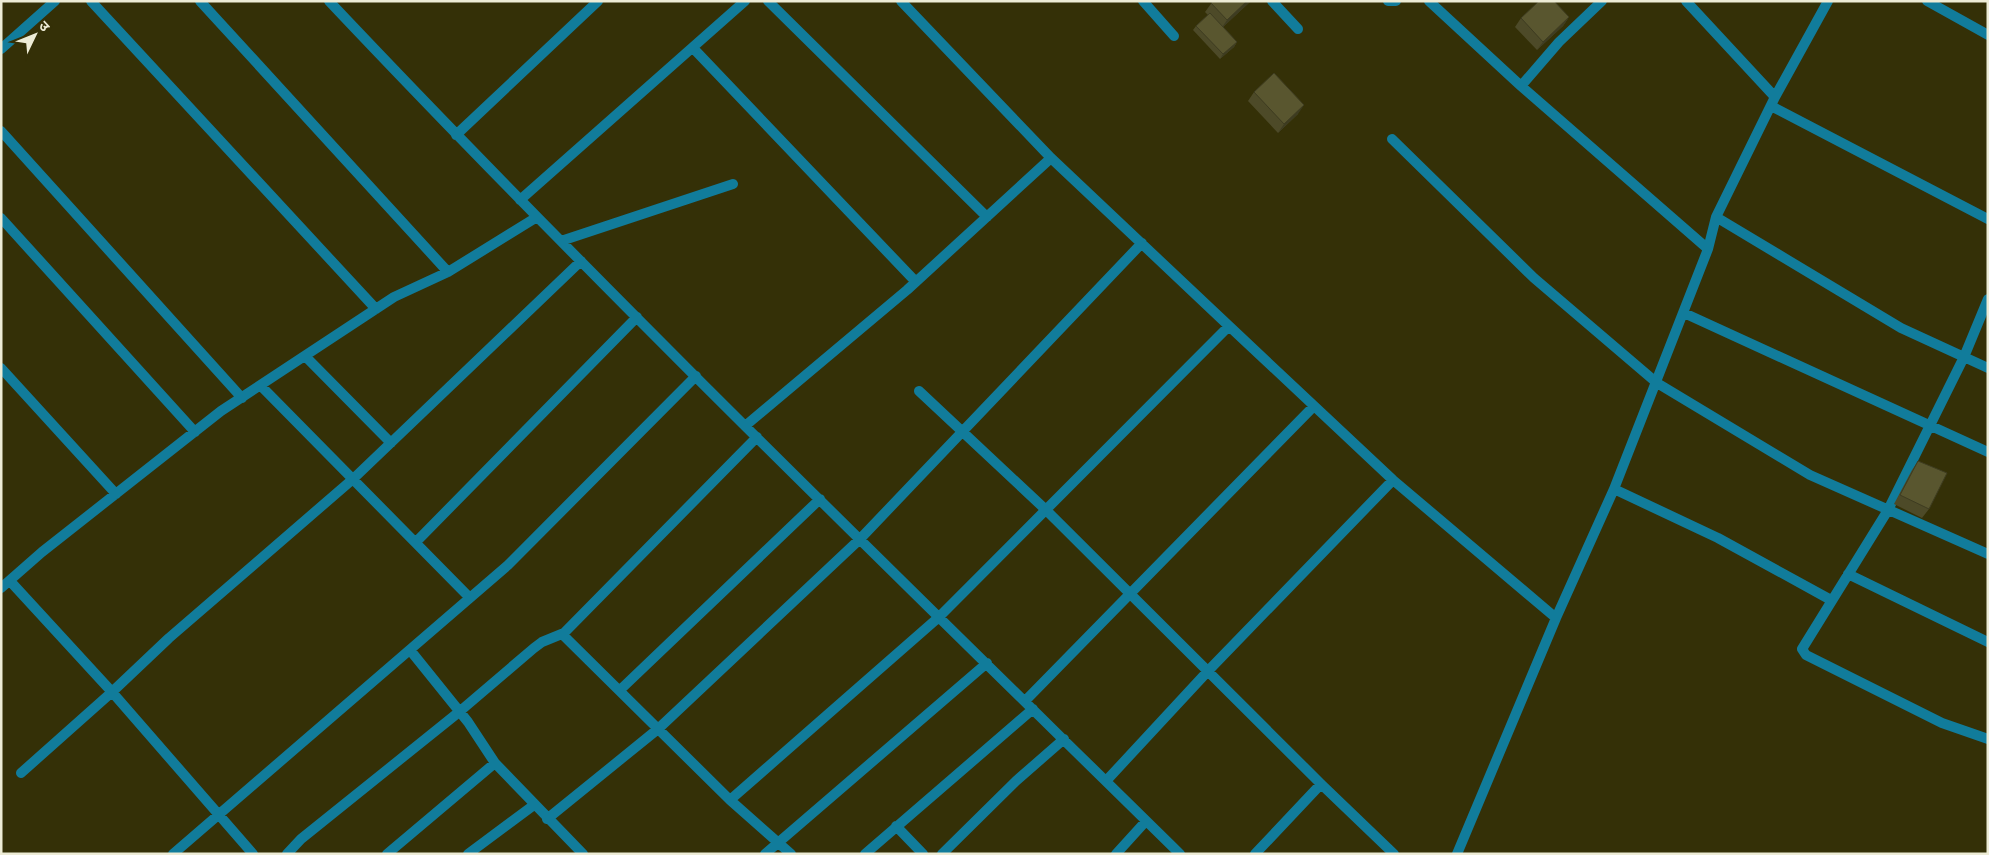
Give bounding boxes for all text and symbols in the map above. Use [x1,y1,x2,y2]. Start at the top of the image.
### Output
north arrow [10,10,60,60]
text: उ [34,17,54,37]

